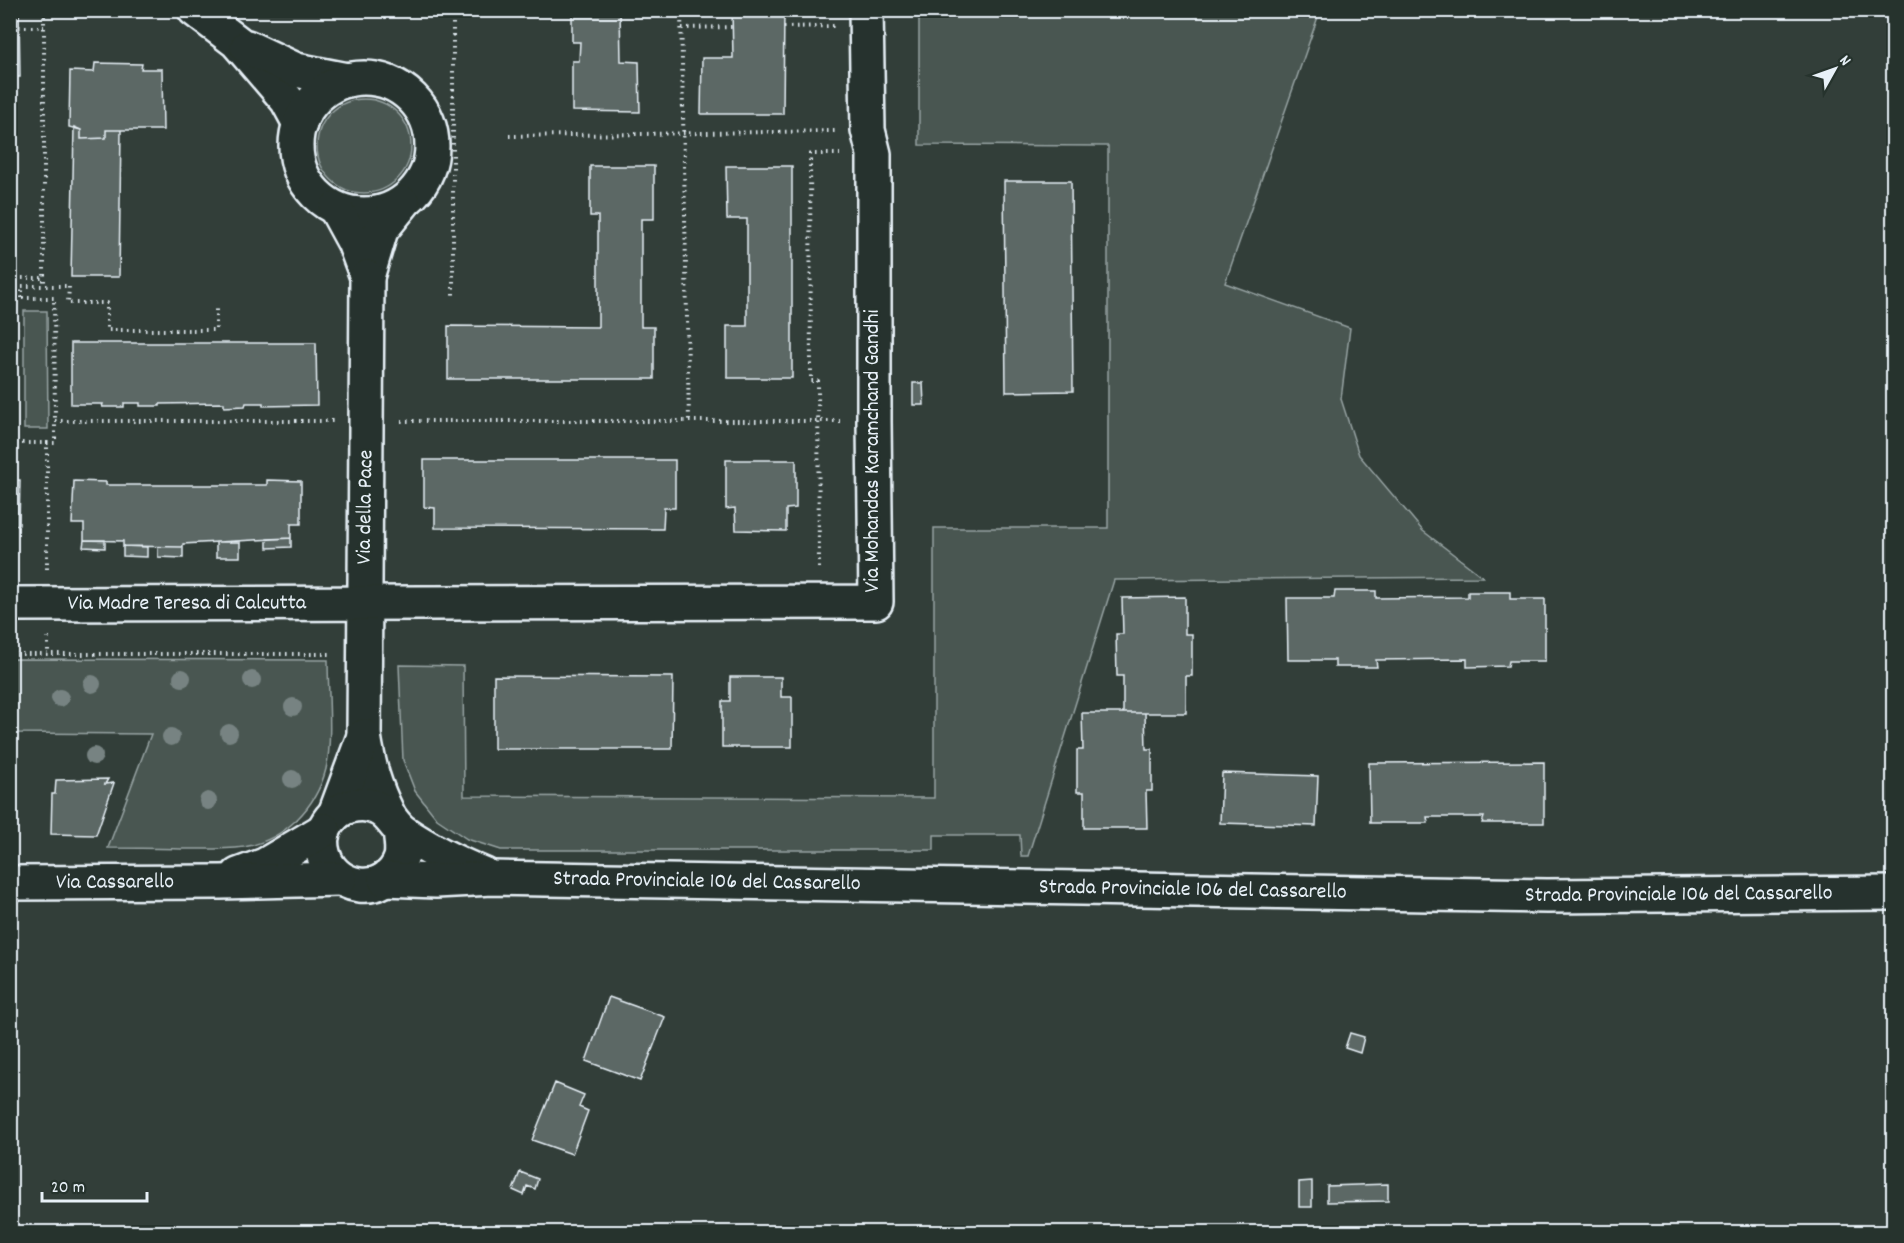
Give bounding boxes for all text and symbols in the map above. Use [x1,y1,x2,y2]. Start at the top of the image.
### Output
north arrow [1805,39,1865,99]
text: N [1833,51,1856,71]
street label: Via Mohandas Karamchand Gandhi [858,310,889,593]
street label: Via della Pace [350,449,382,565]
street label: Via Madre Teresa di Calcutta [68,588,307,619]
street label: Strada Provinciale 106 del Cassarello [553,864,861,900]
street label: Via Cassarello [56,867,174,898]
street label: Strada Provinciale 106 del Cassarello [1039,872,1347,908]
street label: Strada Provinciale 106 del Cassarello [1525,878,1833,912]
scale bar [42,1165,147,1203]
text: 20 m [51,1176,85,1201]

